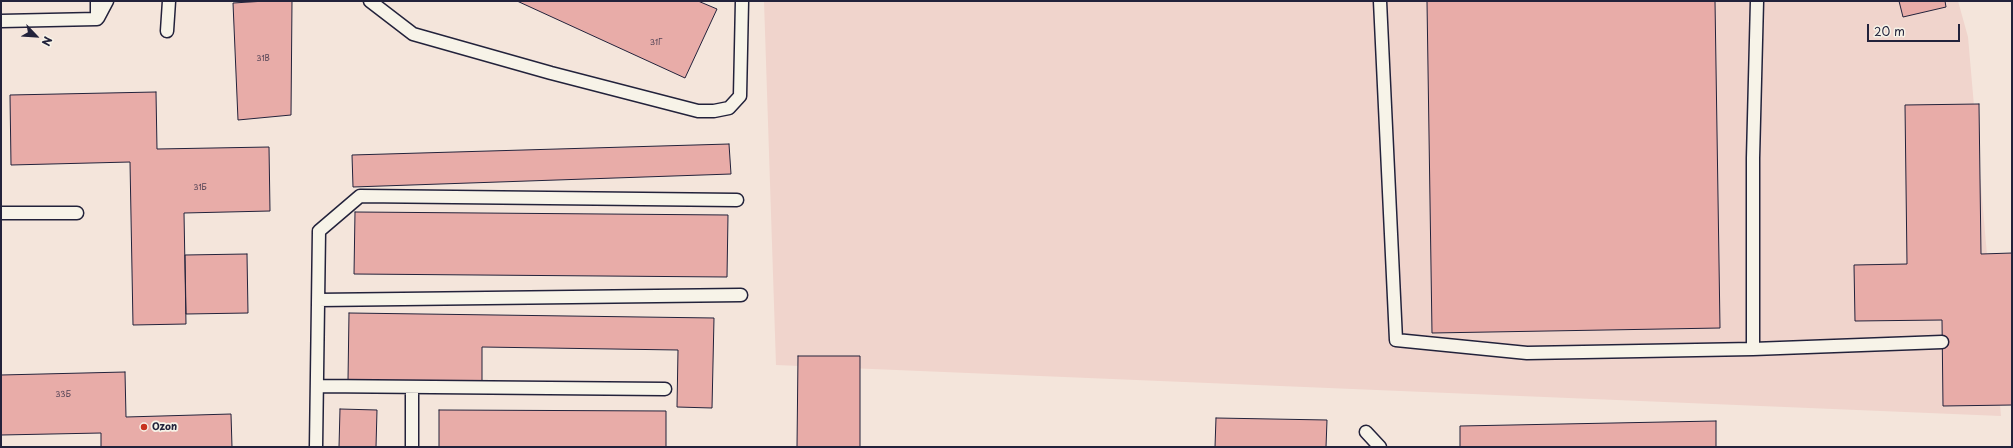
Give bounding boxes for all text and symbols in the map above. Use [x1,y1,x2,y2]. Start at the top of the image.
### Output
north arrow [16,16,56,56]
scale bar [1869,16,1962,42]
text: 20 m [1874,22,1905,40]
text: N [38,34,57,49]
house number: 31Г [650,38,662,48]
house number: 31В [256,54,270,64]
house number: 31Б [193,183,207,193]
house number: 33Б [55,390,71,400]
place label: Ozon [152,421,177,433]
marker: Ozon [139,422,149,432]

